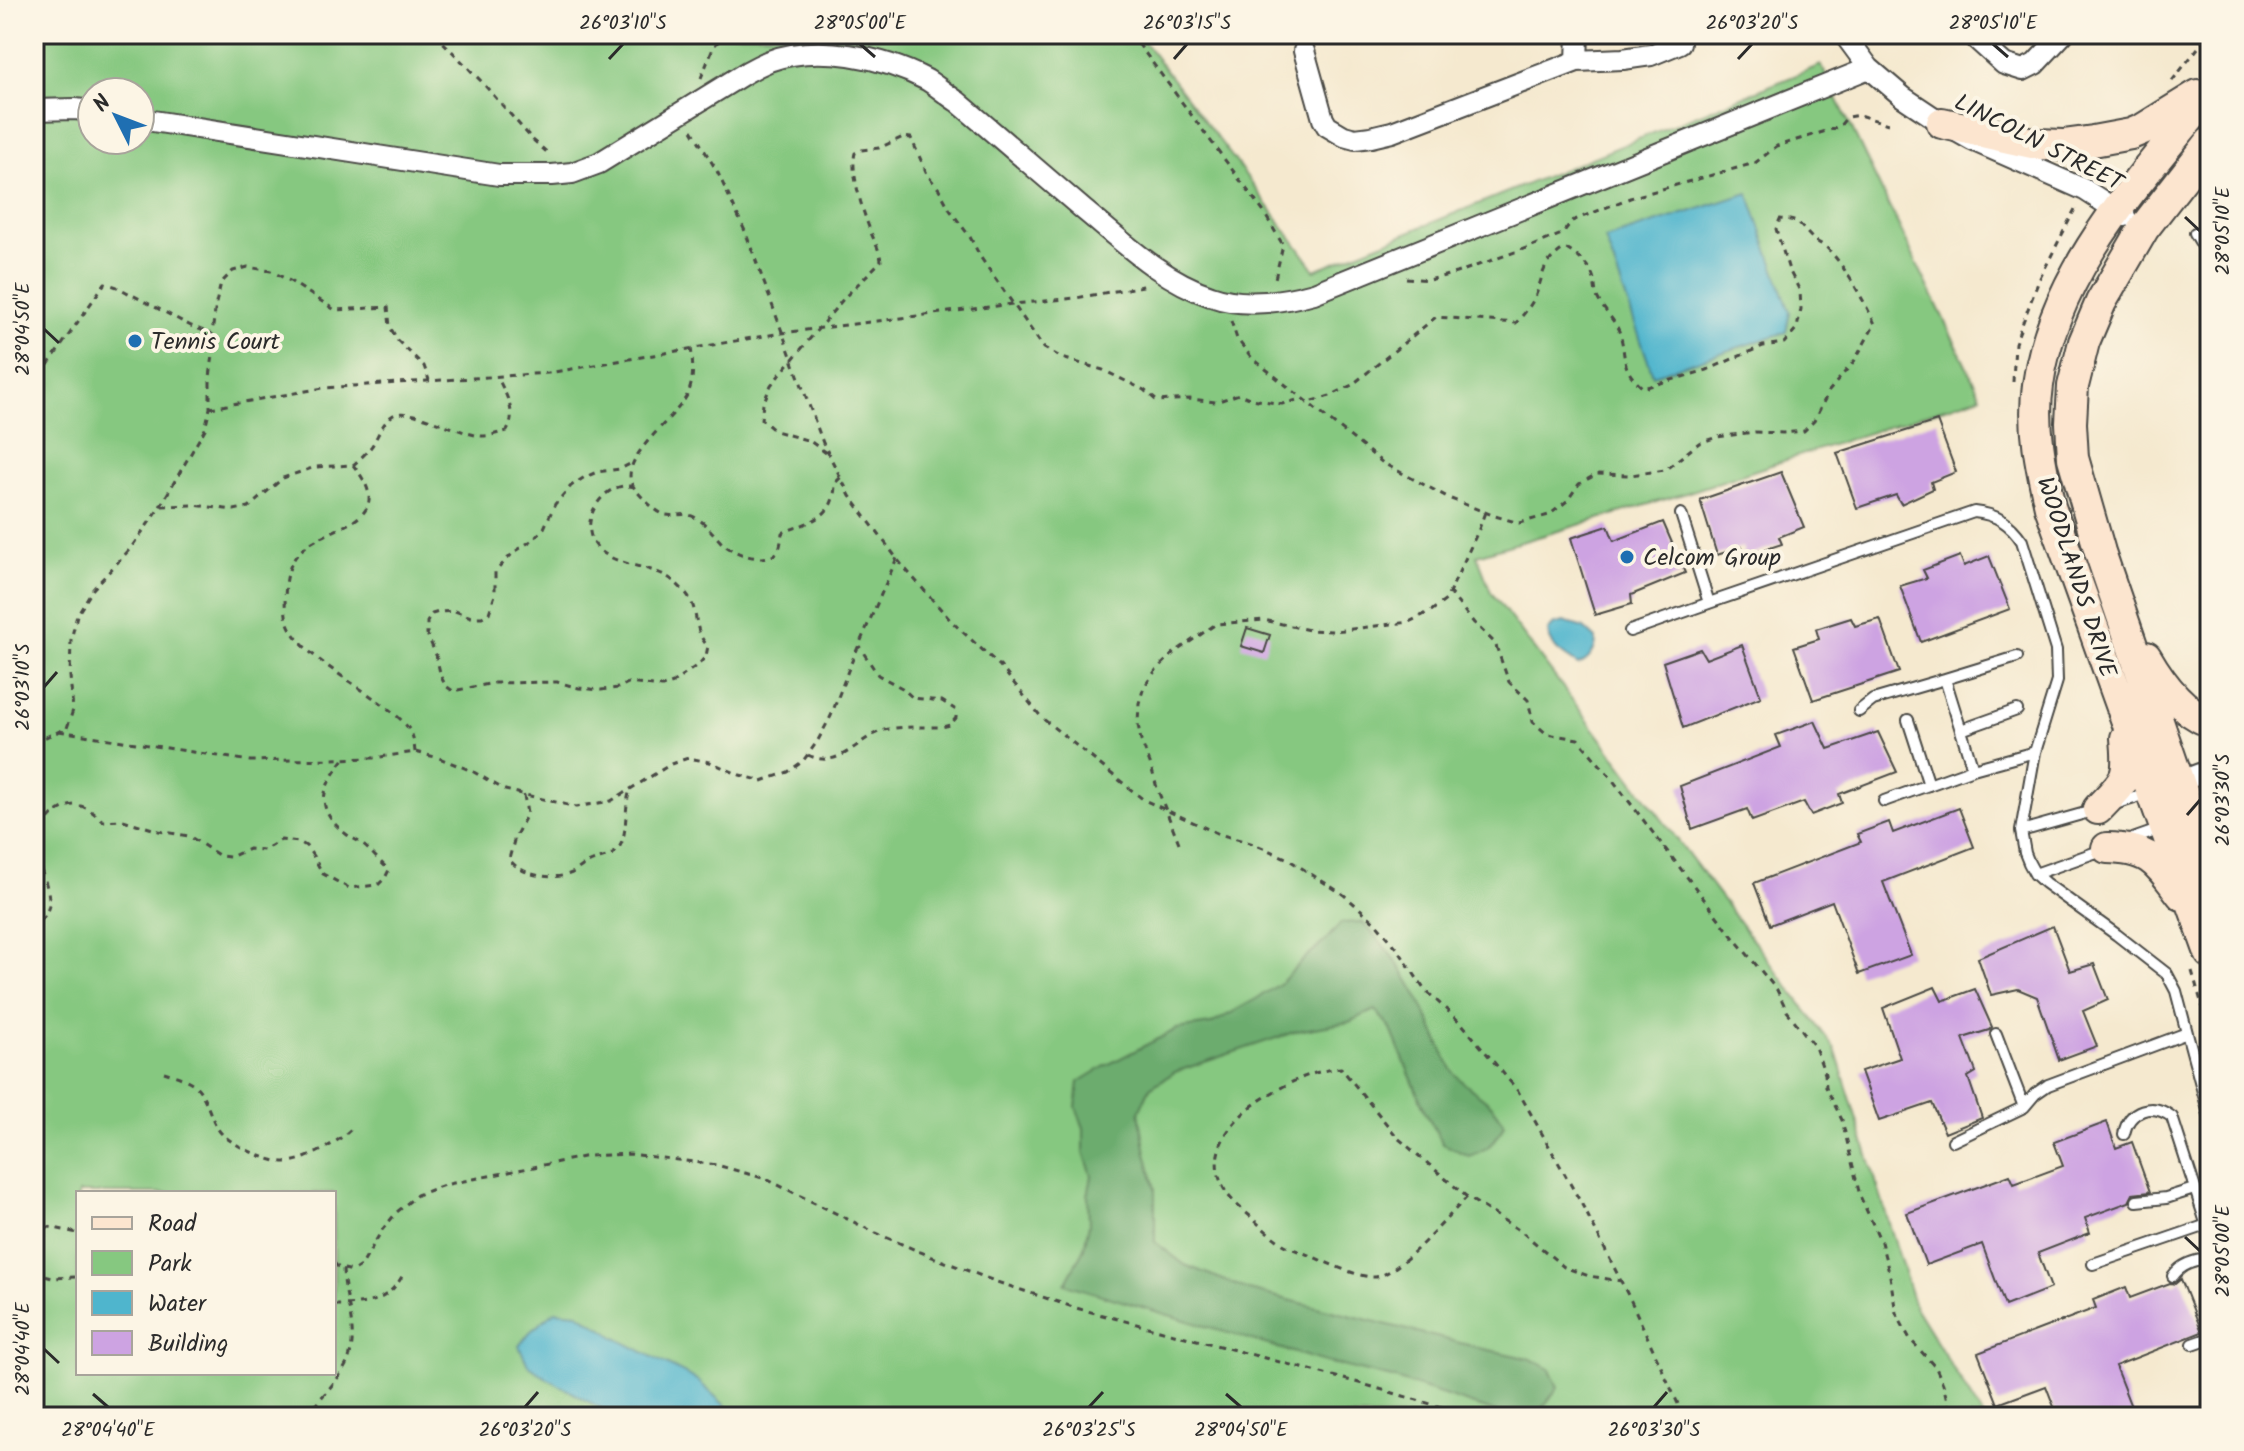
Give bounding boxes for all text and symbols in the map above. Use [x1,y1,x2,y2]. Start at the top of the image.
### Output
text: 26°03'10"S [579,8,667,40]
text: 28°05'00"E [814,8,907,40]
text: 26°03'15"S [1143,8,1231,40]
text: 26°03'20"S [1706,8,1799,40]
text: 28°05'10"E [1949,8,2039,40]
north arrow [76,76,156,156]
street label: LINCOLN STREET [1947,84,2132,204]
text: N [85,87,121,121]
text: 28°05'10"E [2208,185,2240,275]
text: 28°04'50"E [8,281,40,376]
place label: Tennis Court [151,323,281,362]
marker: Tennis Court [126,332,144,350]
street label: WOODLANDS DRIVE [2025,472,2127,684]
place label: Celcom Group [1643,539,1781,578]
marker: Celcom Group [1618,548,1636,566]
text: 26°03'10"S [8,643,40,731]
text: 26°03'30"S [2208,753,2240,846]
legend [76,1191,336,1375]
text: 28°05'00"E [2208,1204,2240,1297]
text: Road [148,1205,197,1244]
text: Park [148,1245,192,1284]
text: Water [148,1285,208,1324]
text: 28°04'40"E [8,1301,40,1396]
text: Building [148,1325,228,1364]
text: 28°04'40"E [61,1415,156,1447]
text: 26°03'20"S [479,1415,572,1447]
text: 26°03'25"S [1042,1415,1136,1447]
text: 28°04'50"E [1194,1415,1289,1447]
text: 26°03'30"S [1608,1415,1701,1447]

